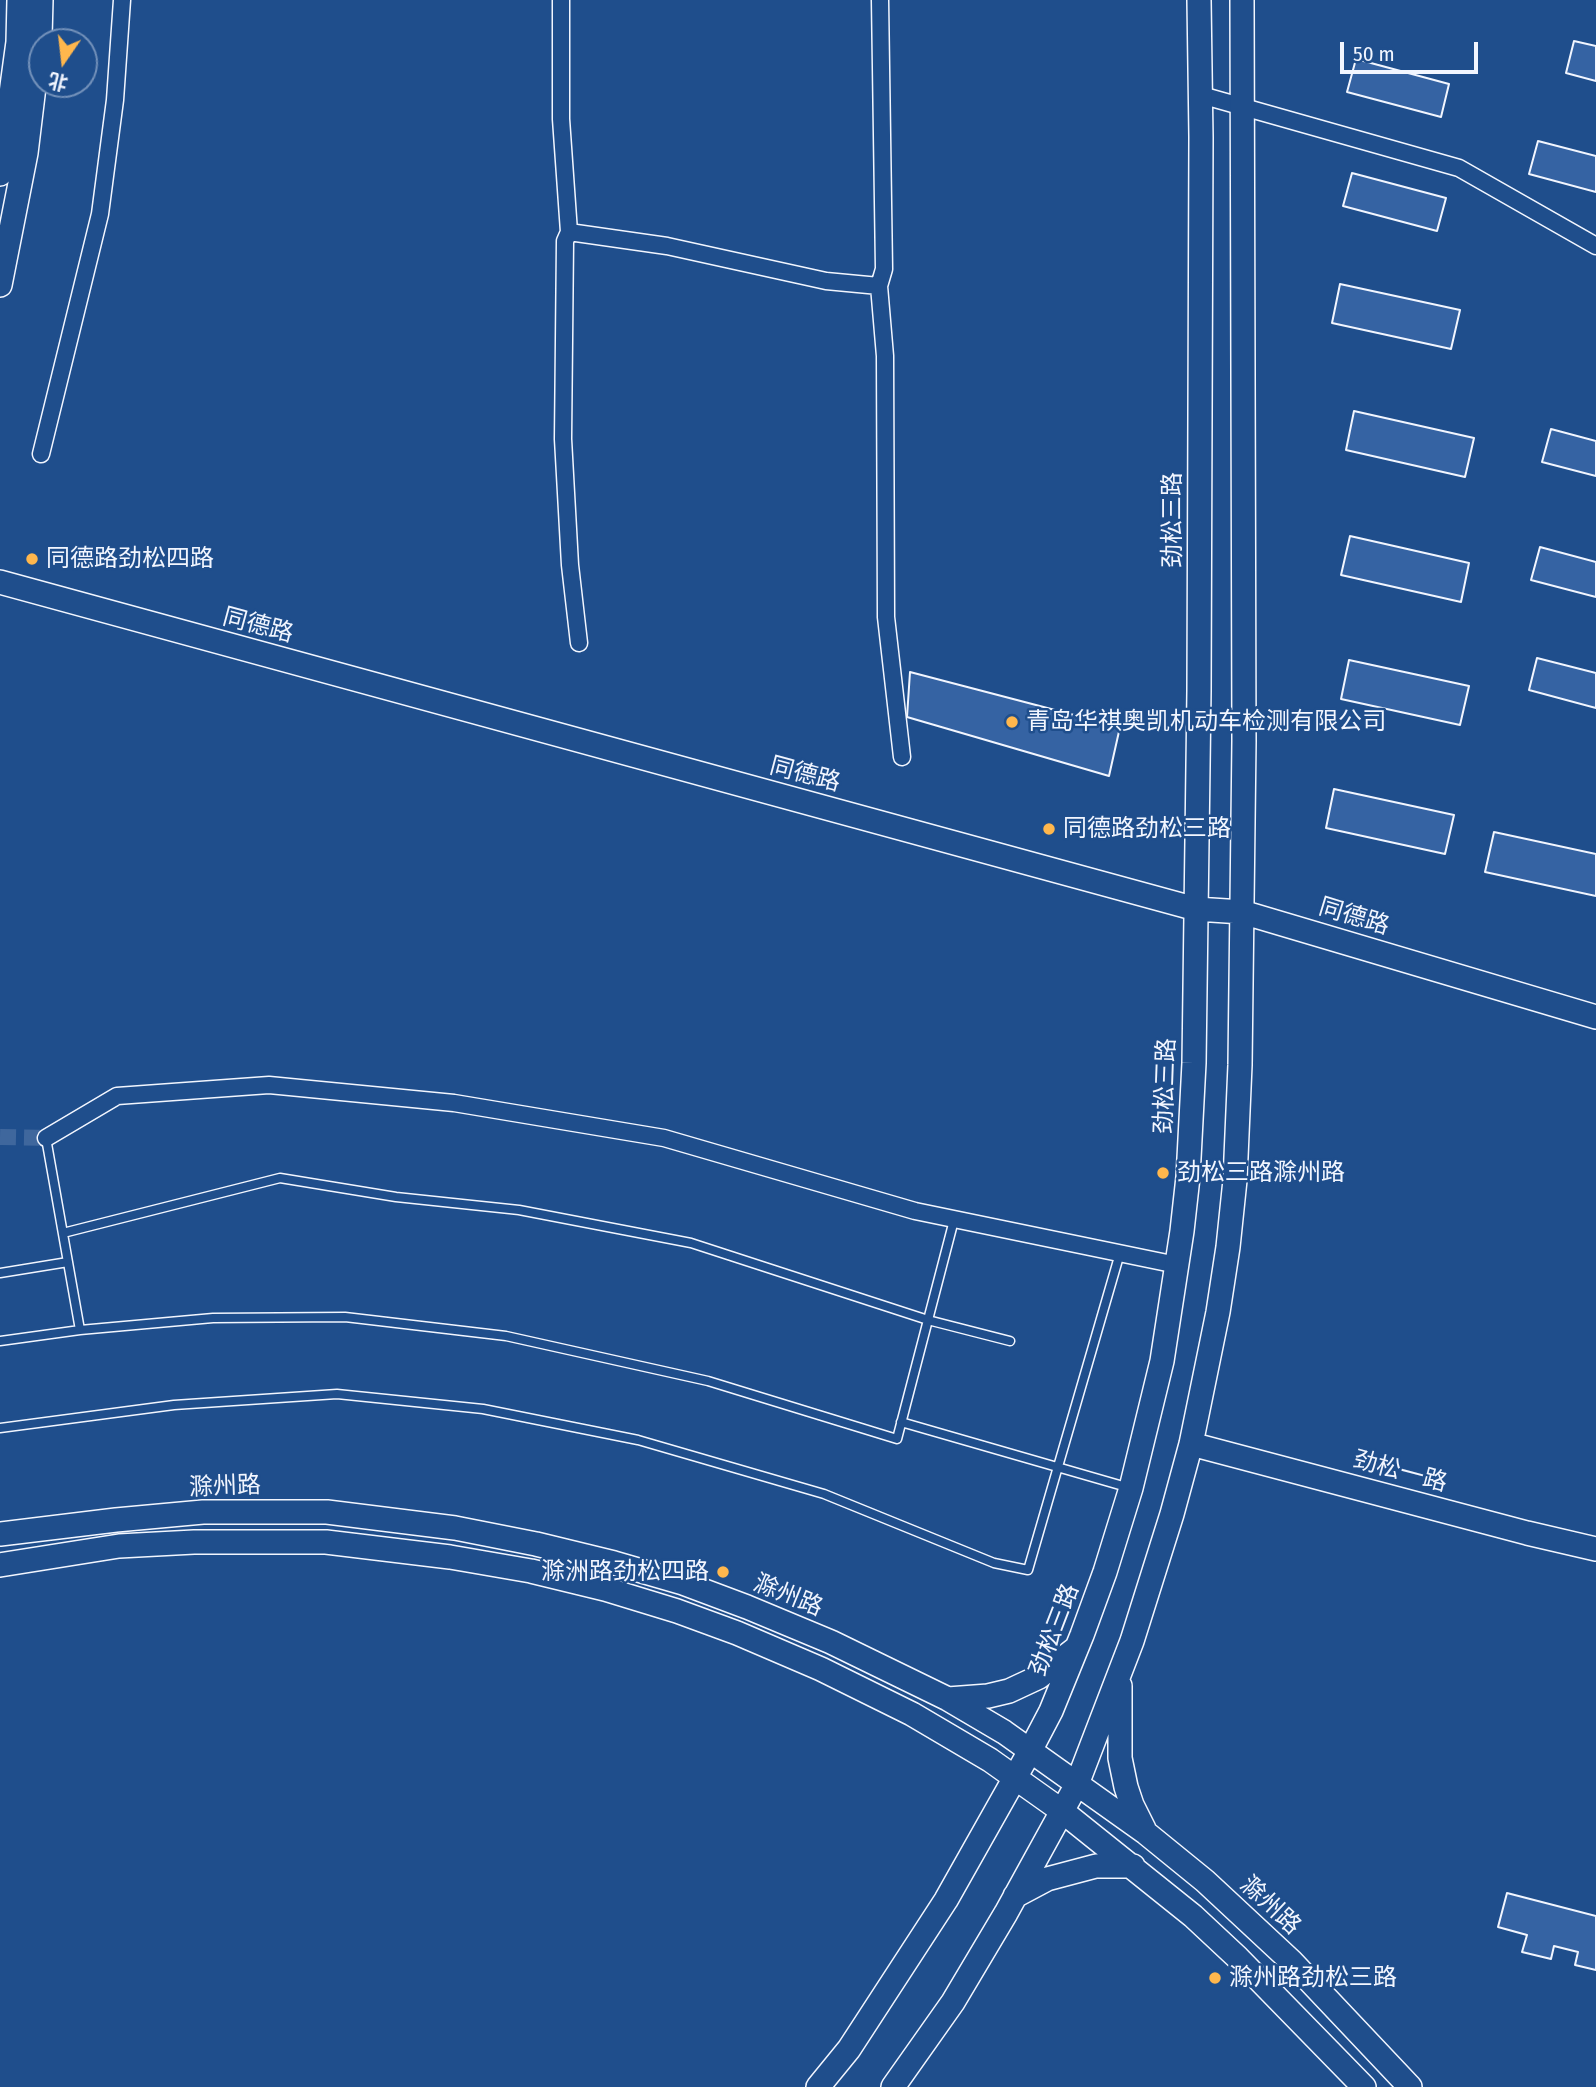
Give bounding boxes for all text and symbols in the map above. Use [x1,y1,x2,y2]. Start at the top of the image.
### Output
north arrow [28,28,98,98]
scale bar [1344,28,1482,72]
text: 50 m [1353,41,1395,67]
text: 北 [46,68,70,95]
street label: 劲松三路 [1159,472,1187,568]
place label: 同德路劲松四路 [46,545,214,573]
marker: 同德路劲松四路 [24,551,40,567]
street label: 同德路 [219,603,297,649]
place label: 青岛华祺奥凯机动车检测有限公司 [1026,708,1386,736]
marker: 青岛华祺奥凯机动车检测有限公司 [1004,714,1020,730]
street label: 同德路 [766,752,844,798]
place label: 同德路劲松三路 [1063,815,1231,843]
marker: 同德路劲松三路 [1041,821,1057,837]
street label: 同德路 [1315,893,1393,941]
street label: 劲松三路 [1150,1038,1182,1134]
place label: 劲松三路滁州路 [1177,1159,1345,1187]
marker: 劲松三路滁州路 [1155,1165,1171,1181]
street label: 劲松一路 [1350,1446,1450,1498]
street label: 滁州路 [189,1471,261,1503]
place label: 滁洲路劲松四路 [541,1558,709,1586]
marker: 滁洲路劲松四路 [715,1564,731,1580]
street label: 滁州路 [749,1569,827,1623]
street label: 劲松三路 [1024,1580,1086,1680]
street label: 滁州路 [1234,1871,1306,1941]
place label: 滁州路劲松三路 [1229,1964,1397,1992]
marker: 滁州路劲松三路 [1207,1970,1223,1986]

